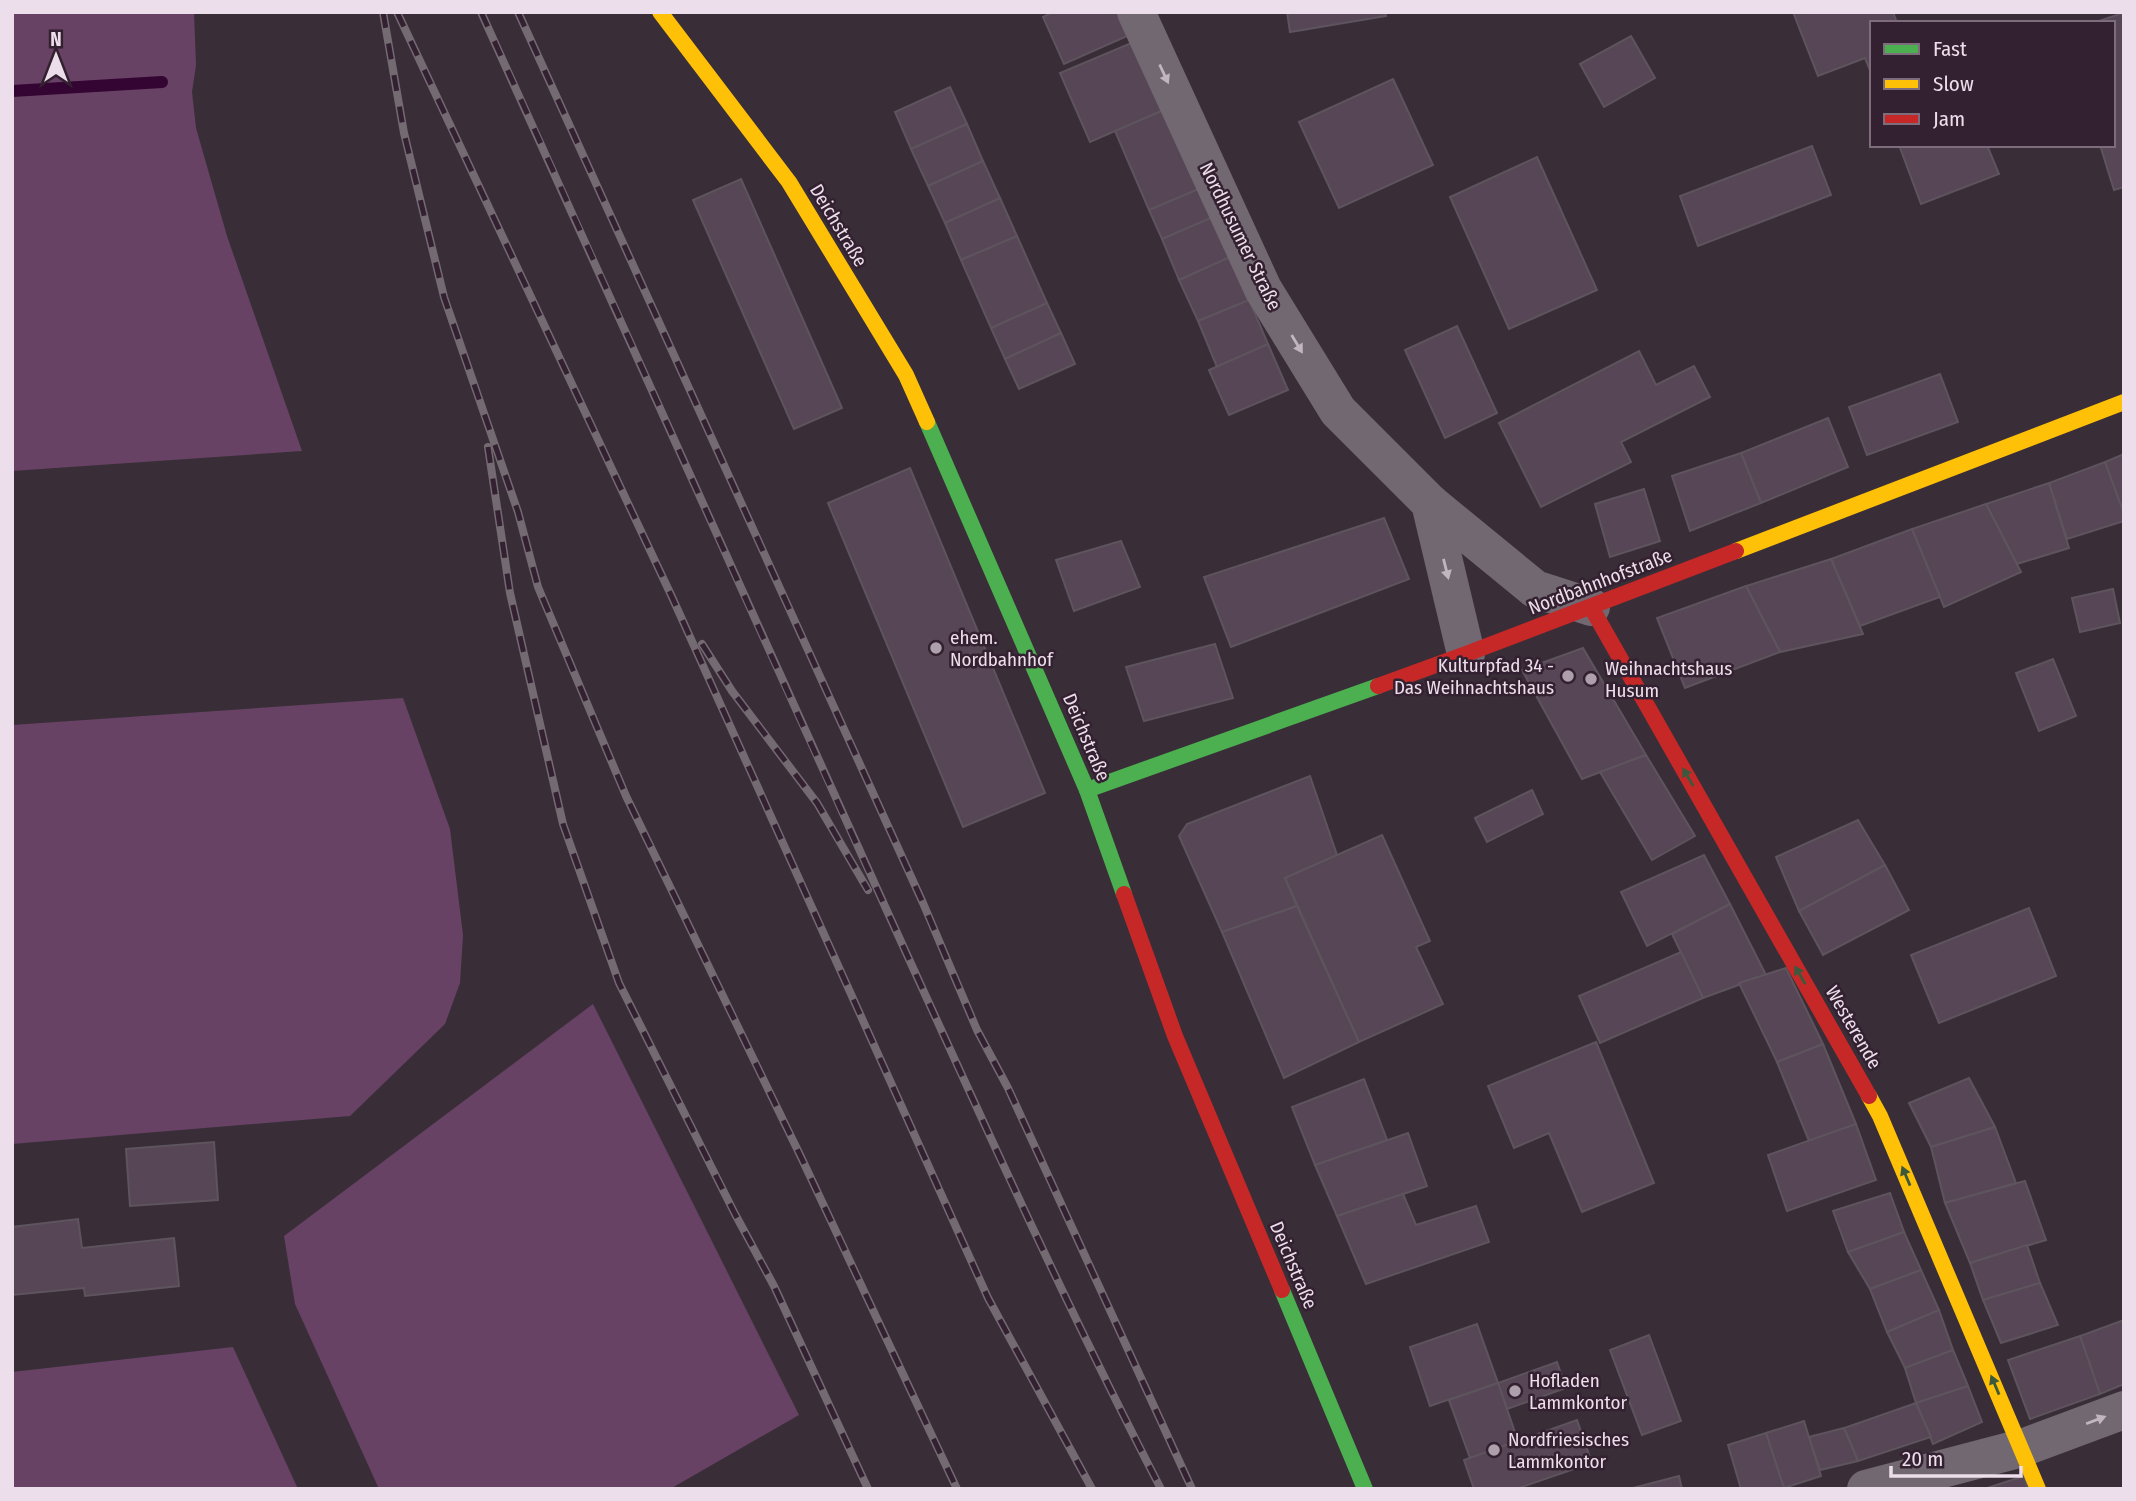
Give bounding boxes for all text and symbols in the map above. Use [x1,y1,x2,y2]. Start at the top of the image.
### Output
north arrow [21,21,91,91]
legend [1870,21,2115,147]
text: N [50,28,62,51]
text: Fast [1933,36,1967,62]
one-way arrow [1158,64,1170,84]
text: Slow [1933,71,1974,97]
text: Jam [1933,106,1965,132]
street label: Nordhusumer Straße [1195,159,1286,314]
street label: Deichstraße [805,180,872,271]
one-way arrow [1290,335,1303,354]
street label: Nordbahnhofstraße [1525,543,1675,619]
one-way arrow [1441,558,1452,580]
place label: ehem. Nordbahnhof [950,626,1054,671]
marker: ehem. Nordbahnhof [928,640,944,656]
place label: Kulturpfad 34 - Das Weihnachtshaus [1394,654,1554,699]
place label: Weihnachtshaus Husum [1605,657,1732,702]
marker: Kulturpfad 34 - Das Weihnachtshaus [1560,668,1576,684]
marker: Weihnachtshaus Husum [1583,671,1599,687]
street label: Deichstraße [1058,690,1115,784]
one-way arrow [1682,768,1694,787]
one-way arrow [1794,965,1806,985]
street label: Westerende [1821,982,1887,1073]
one-way arrow [1900,1166,1912,1186]
street label: Deichstraße [1265,1218,1322,1312]
place label: Hofladen Lammkontor [1529,1369,1627,1414]
one-way arrow [1989,1375,2000,1396]
marker: Hofladen Lammkontor [1507,1383,1523,1399]
one-way arrow [2085,1415,2106,1426]
place label: Nordfriesisches Lammkontor [1508,1428,1629,1473]
scale bar [1891,1434,2021,1478]
marker: Nordfriesisches Lammkontor [1486,1442,1502,1458]
text: 20 m [1902,1446,1943,1472]

